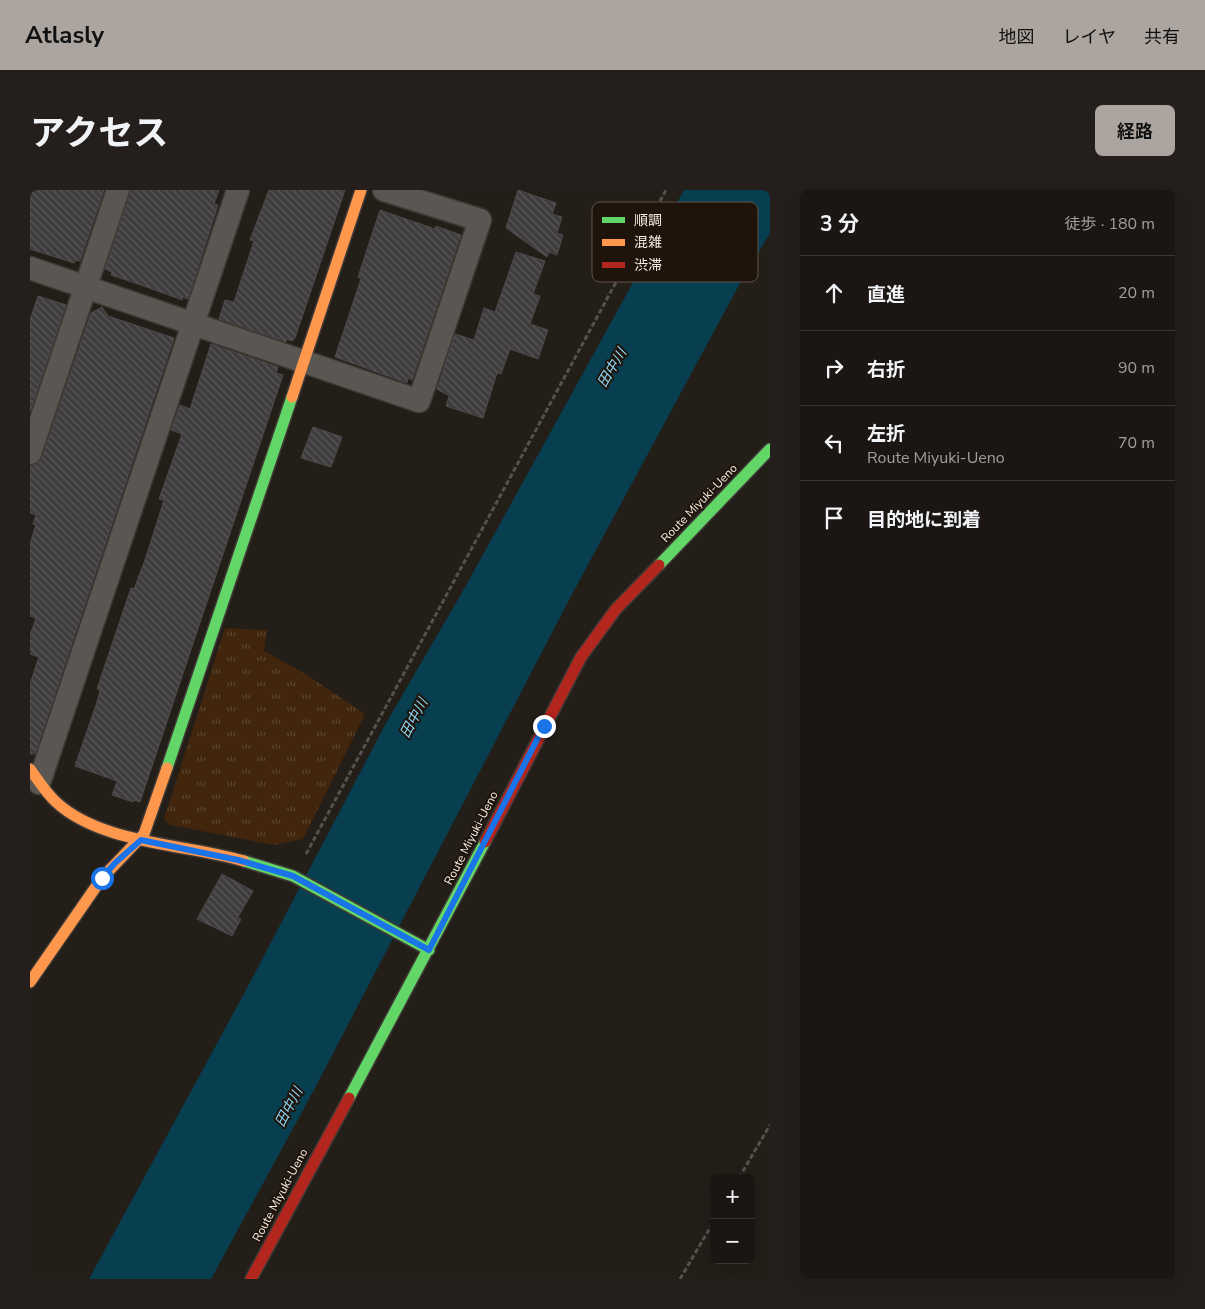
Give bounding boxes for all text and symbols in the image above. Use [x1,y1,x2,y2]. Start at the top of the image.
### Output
text: Atlasly [25,19,104,51]
text: 地図 [999,25,1035,49]
text: レイヤ [1063,25,1116,49]
text: 共有 [1144,25,1180,49]
button: 経路 [1095,105,1175,156]
text: アクセス [30,110,168,157]
legend [592,202,758,282]
text: 3 分 [820,210,859,238]
text: 順調 [634,211,662,230]
text: 徒歩 · 180 m [1065,213,1155,235]
text: 混雑 [634,233,662,252]
text: 渋滞 [634,256,662,275]
icon: ahead [820,279,848,307]
text: 直進 [867,282,905,308]
text: 20 m [1118,282,1155,304]
water label: 田中川 [593,343,632,391]
icon: right [820,354,848,382]
text: 右折 [867,357,905,383]
text: 90 m [1118,357,1155,379]
text: 左折 [867,421,905,447]
icon: left [820,429,848,457]
text: 70 m [1118,432,1155,454]
text: Route Miyuki-Ueno [867,447,1005,469]
street label: Route Miyuki-Ueno [657,460,741,546]
icon: arrive [820,504,848,532]
text: 目的地に到着 [867,507,981,533]
water label: 田中川 [396,693,433,741]
route end [533,715,556,738]
street label: Route Miyuki-Ueno [440,788,502,888]
route start [91,867,114,890]
water label: 田中川 [271,1082,308,1130]
street label: Route Miyuki-Ueno [249,1145,311,1244]
map controls [710,1174,755,1264]
button: + [710,1174,755,1219]
button: − [710,1219,755,1264]

